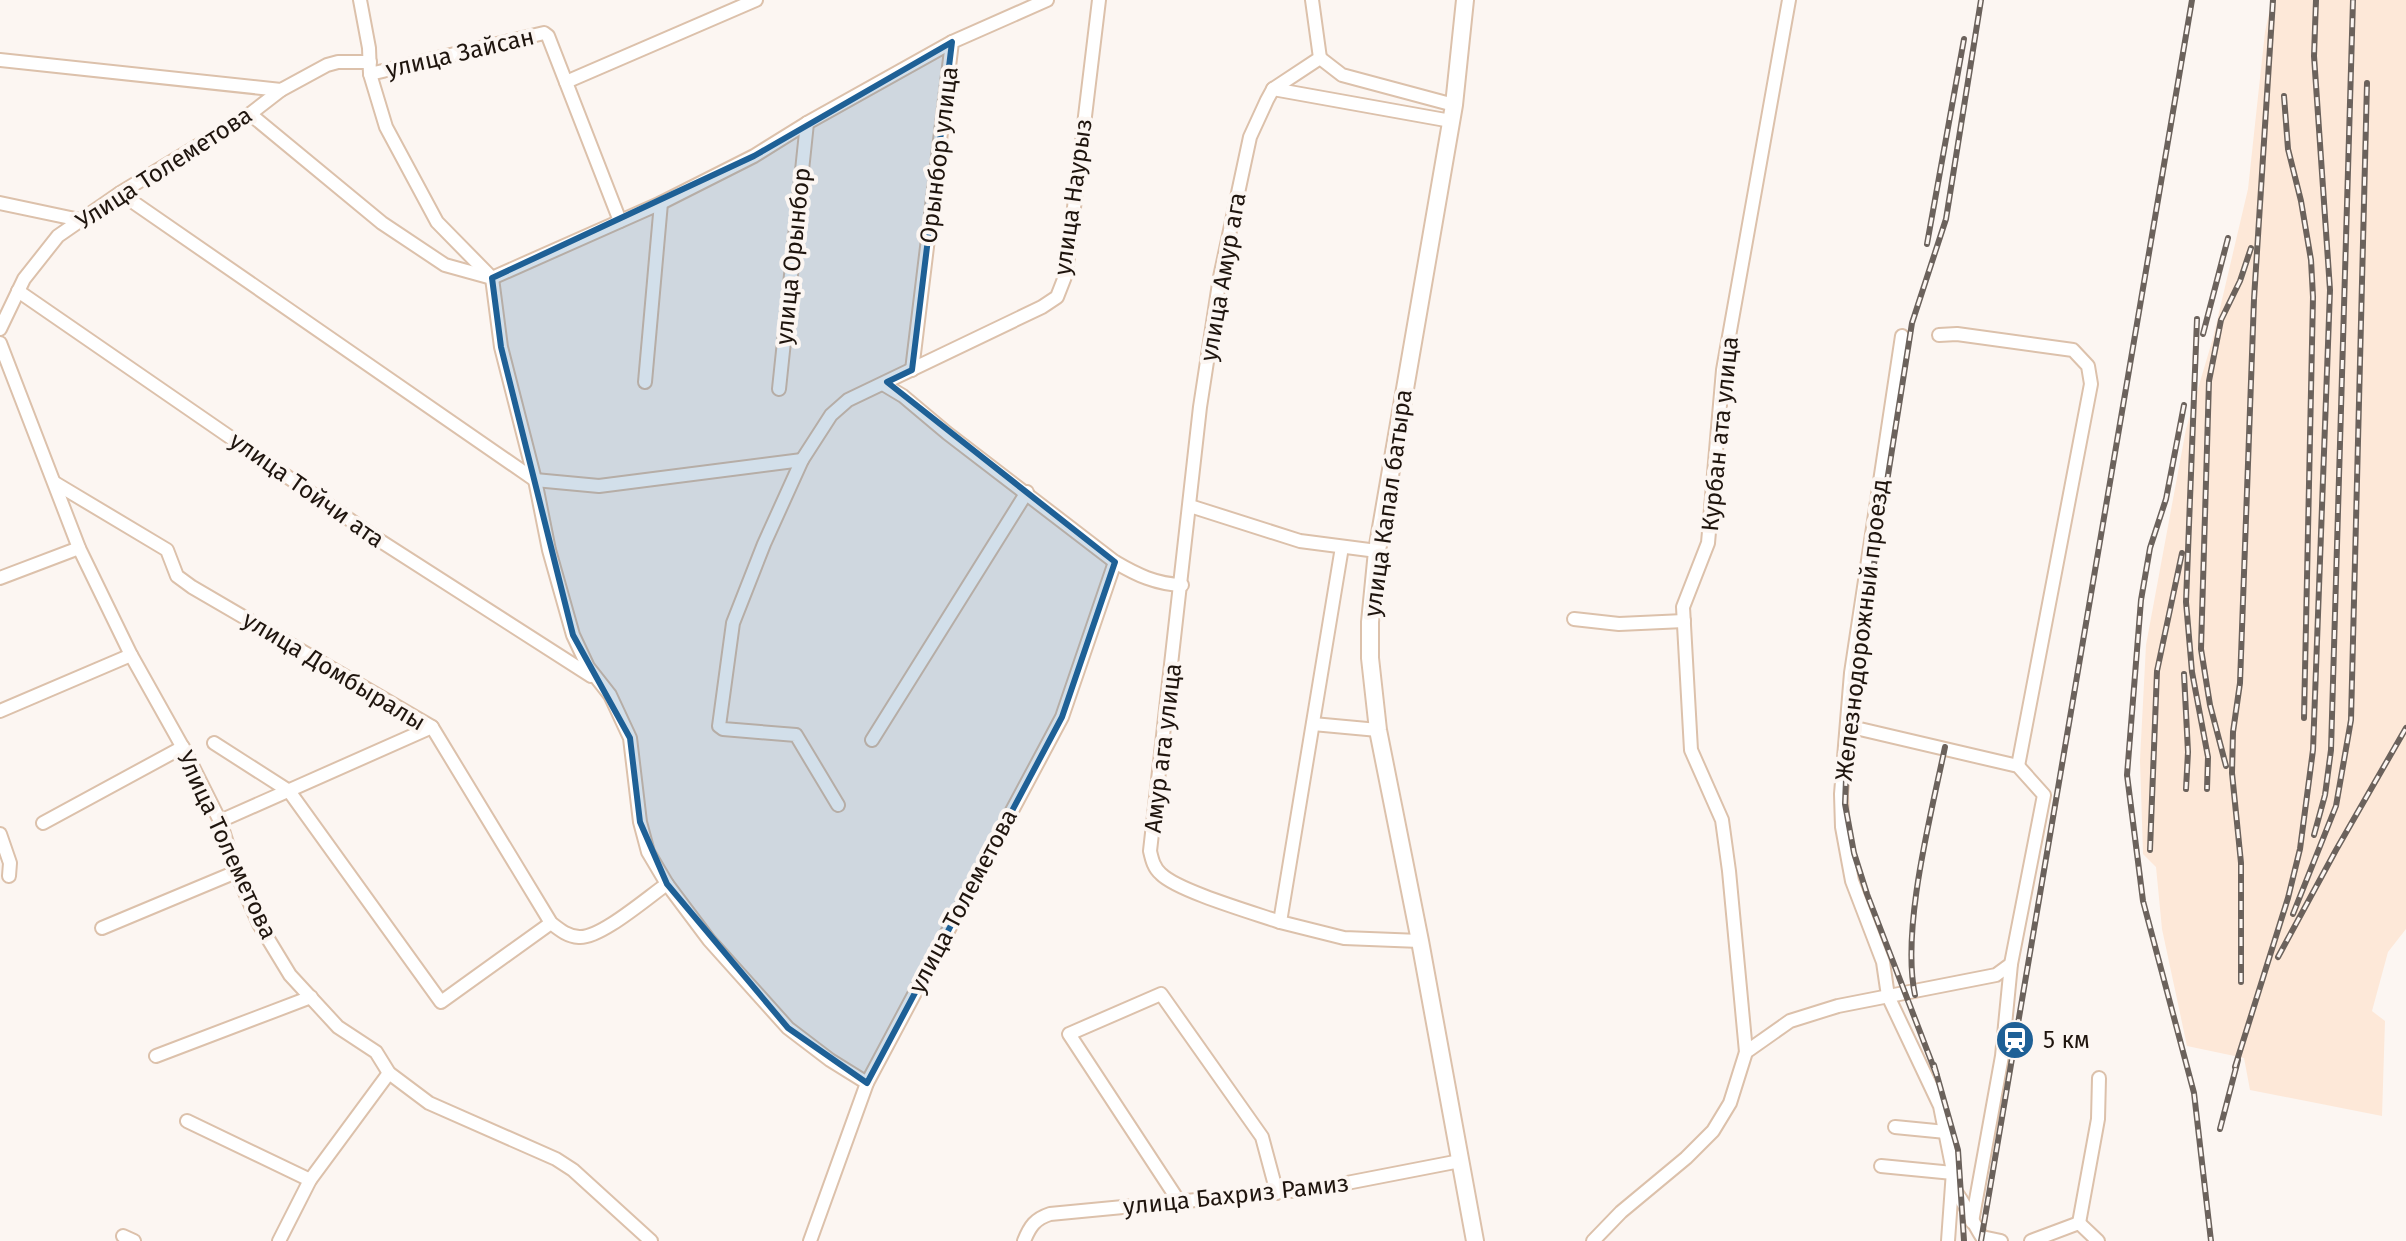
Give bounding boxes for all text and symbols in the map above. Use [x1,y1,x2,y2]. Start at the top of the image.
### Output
street label: улица Зайсан [383,22,537,84]
street label: Орынбор улица [914,65,964,245]
street label: Улица Толеметова [71,101,257,235]
street label: улица Наурыз [1048,117,1098,277]
street label: улица Орынбор [770,166,816,346]
street label: улица Амур ага [1194,190,1252,364]
street label: Курбан ата улица [1696,335,1744,533]
street label: улица Капал батыра [1358,387,1418,619]
street label: улица Тойчи ата [224,426,390,554]
street label: Железнодорожный проезд [1830,477,1894,783]
street label: улица Домбыралы [238,605,430,737]
street label: Амур ага улица [1139,662,1187,834]
street label: Улица Толеметова [171,746,283,944]
street label: улица Толеметова [903,804,1023,998]
station icon: 5 км [1994,1019,2036,1061]
place label: 5 км [2043,1026,2090,1054]
street label: улица Бахриз Рамиз [1122,1169,1350,1221]

